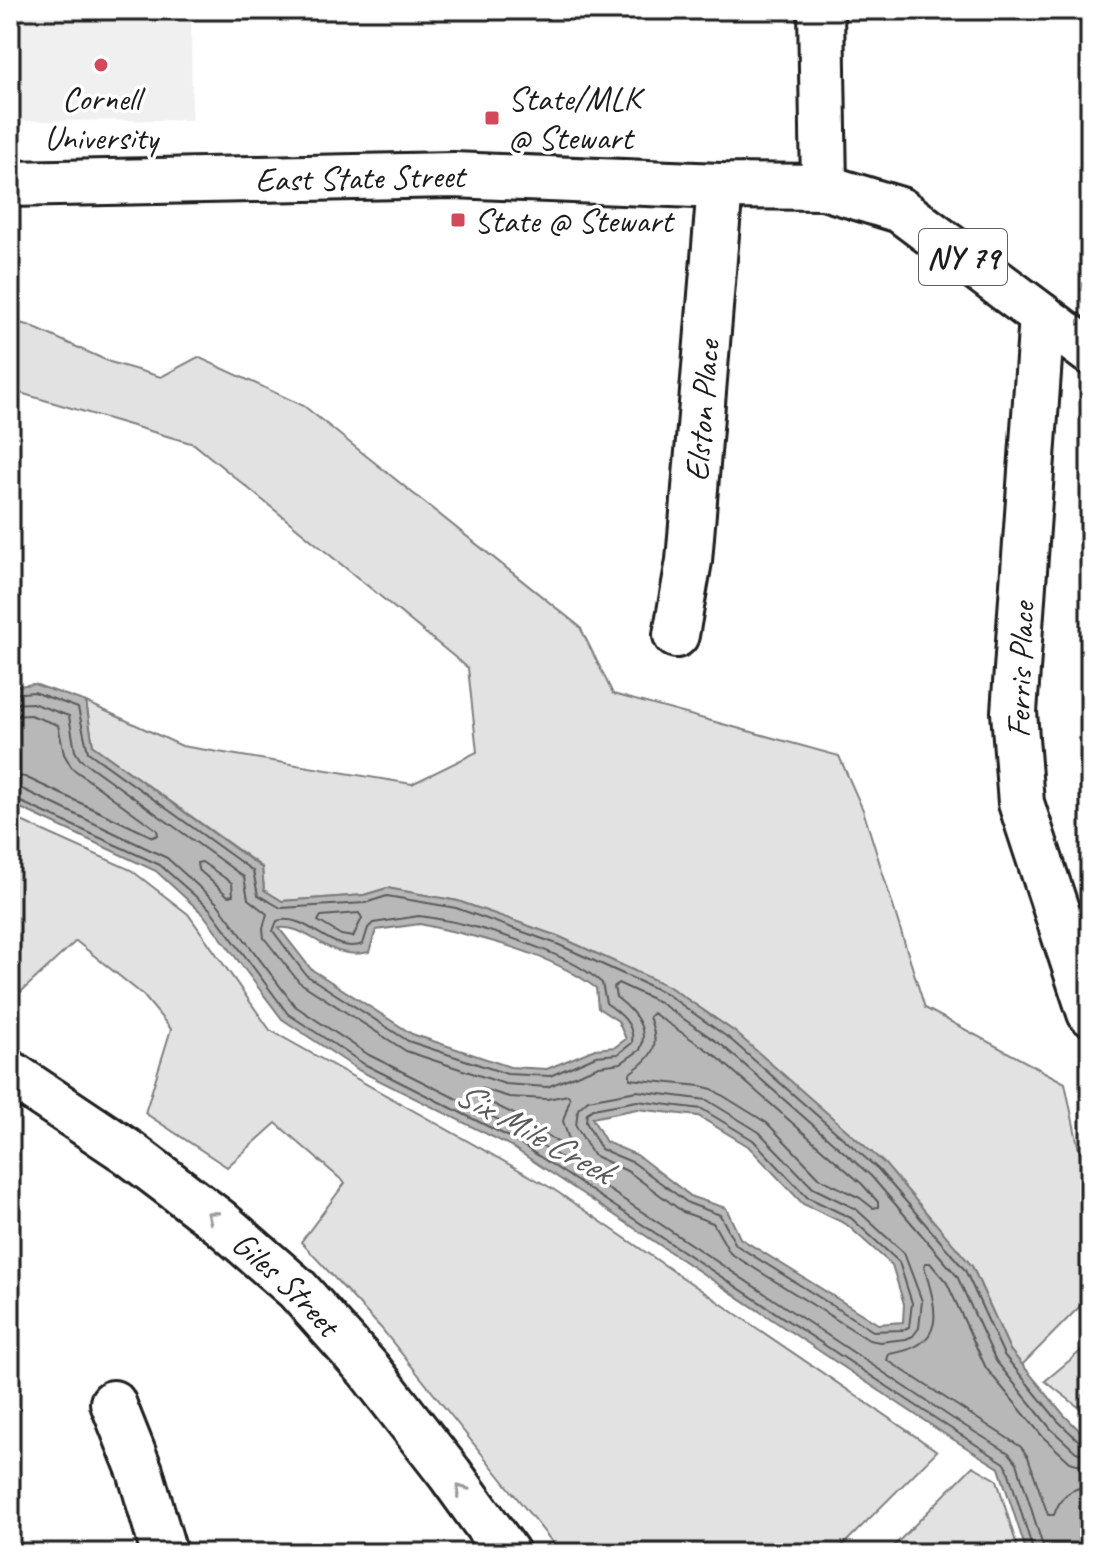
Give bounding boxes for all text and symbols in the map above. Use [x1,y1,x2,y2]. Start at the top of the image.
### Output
marker: Cornell University [92,56,110,74]
place label: Cornell University [44,77,161,159]
place label: State/MLK @ Stewart [508,77,645,159]
marker: State/MLK @ Stewart [483,109,501,127]
street label: East State Street [255,153,469,201]
place label: State @ Stewart [474,199,676,242]
marker: State @ Stewart [449,211,467,229]
road number: NY 79 [919,229,1007,285]
street label: Elston Place [674,337,729,483]
street label: Ferris Place [996,599,1044,738]
water label: Six Mile Creek [448,1070,625,1197]
one-way arrow [206,1211,221,1225]
street label: Giles Street [224,1221,352,1347]
one-way arrow [457,1484,471,1498]

